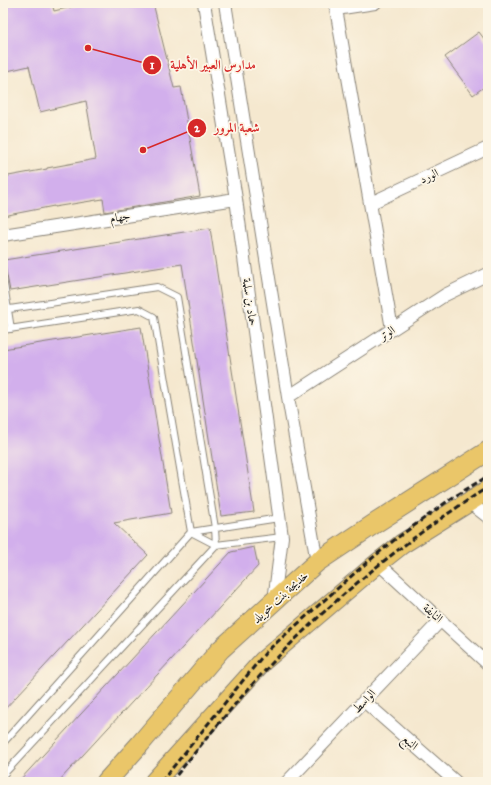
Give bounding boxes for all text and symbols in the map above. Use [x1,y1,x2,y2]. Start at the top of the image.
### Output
callout: مدارس العبير الأهلية [142,52,264,77]
text: مدارس العبير الأهلية [170,55,256,73]
text: 1 [150,58,155,72]
callout: شعبة المرور [187,115,268,140]
text: شعبة المرور [212,120,260,136]
text: 2 [194,121,201,135]
street label: الورد [417,165,441,187]
street label: جهام [109,208,132,229]
street label: حماد بن سلمة [240,277,260,327]
street label: الوتر [375,323,398,345]
street label: خديجة بنت خويلد [249,568,312,627]
street label: النايفة [420,601,446,626]
street label: الواسط [350,686,379,716]
street label: النبع [397,731,421,756]

